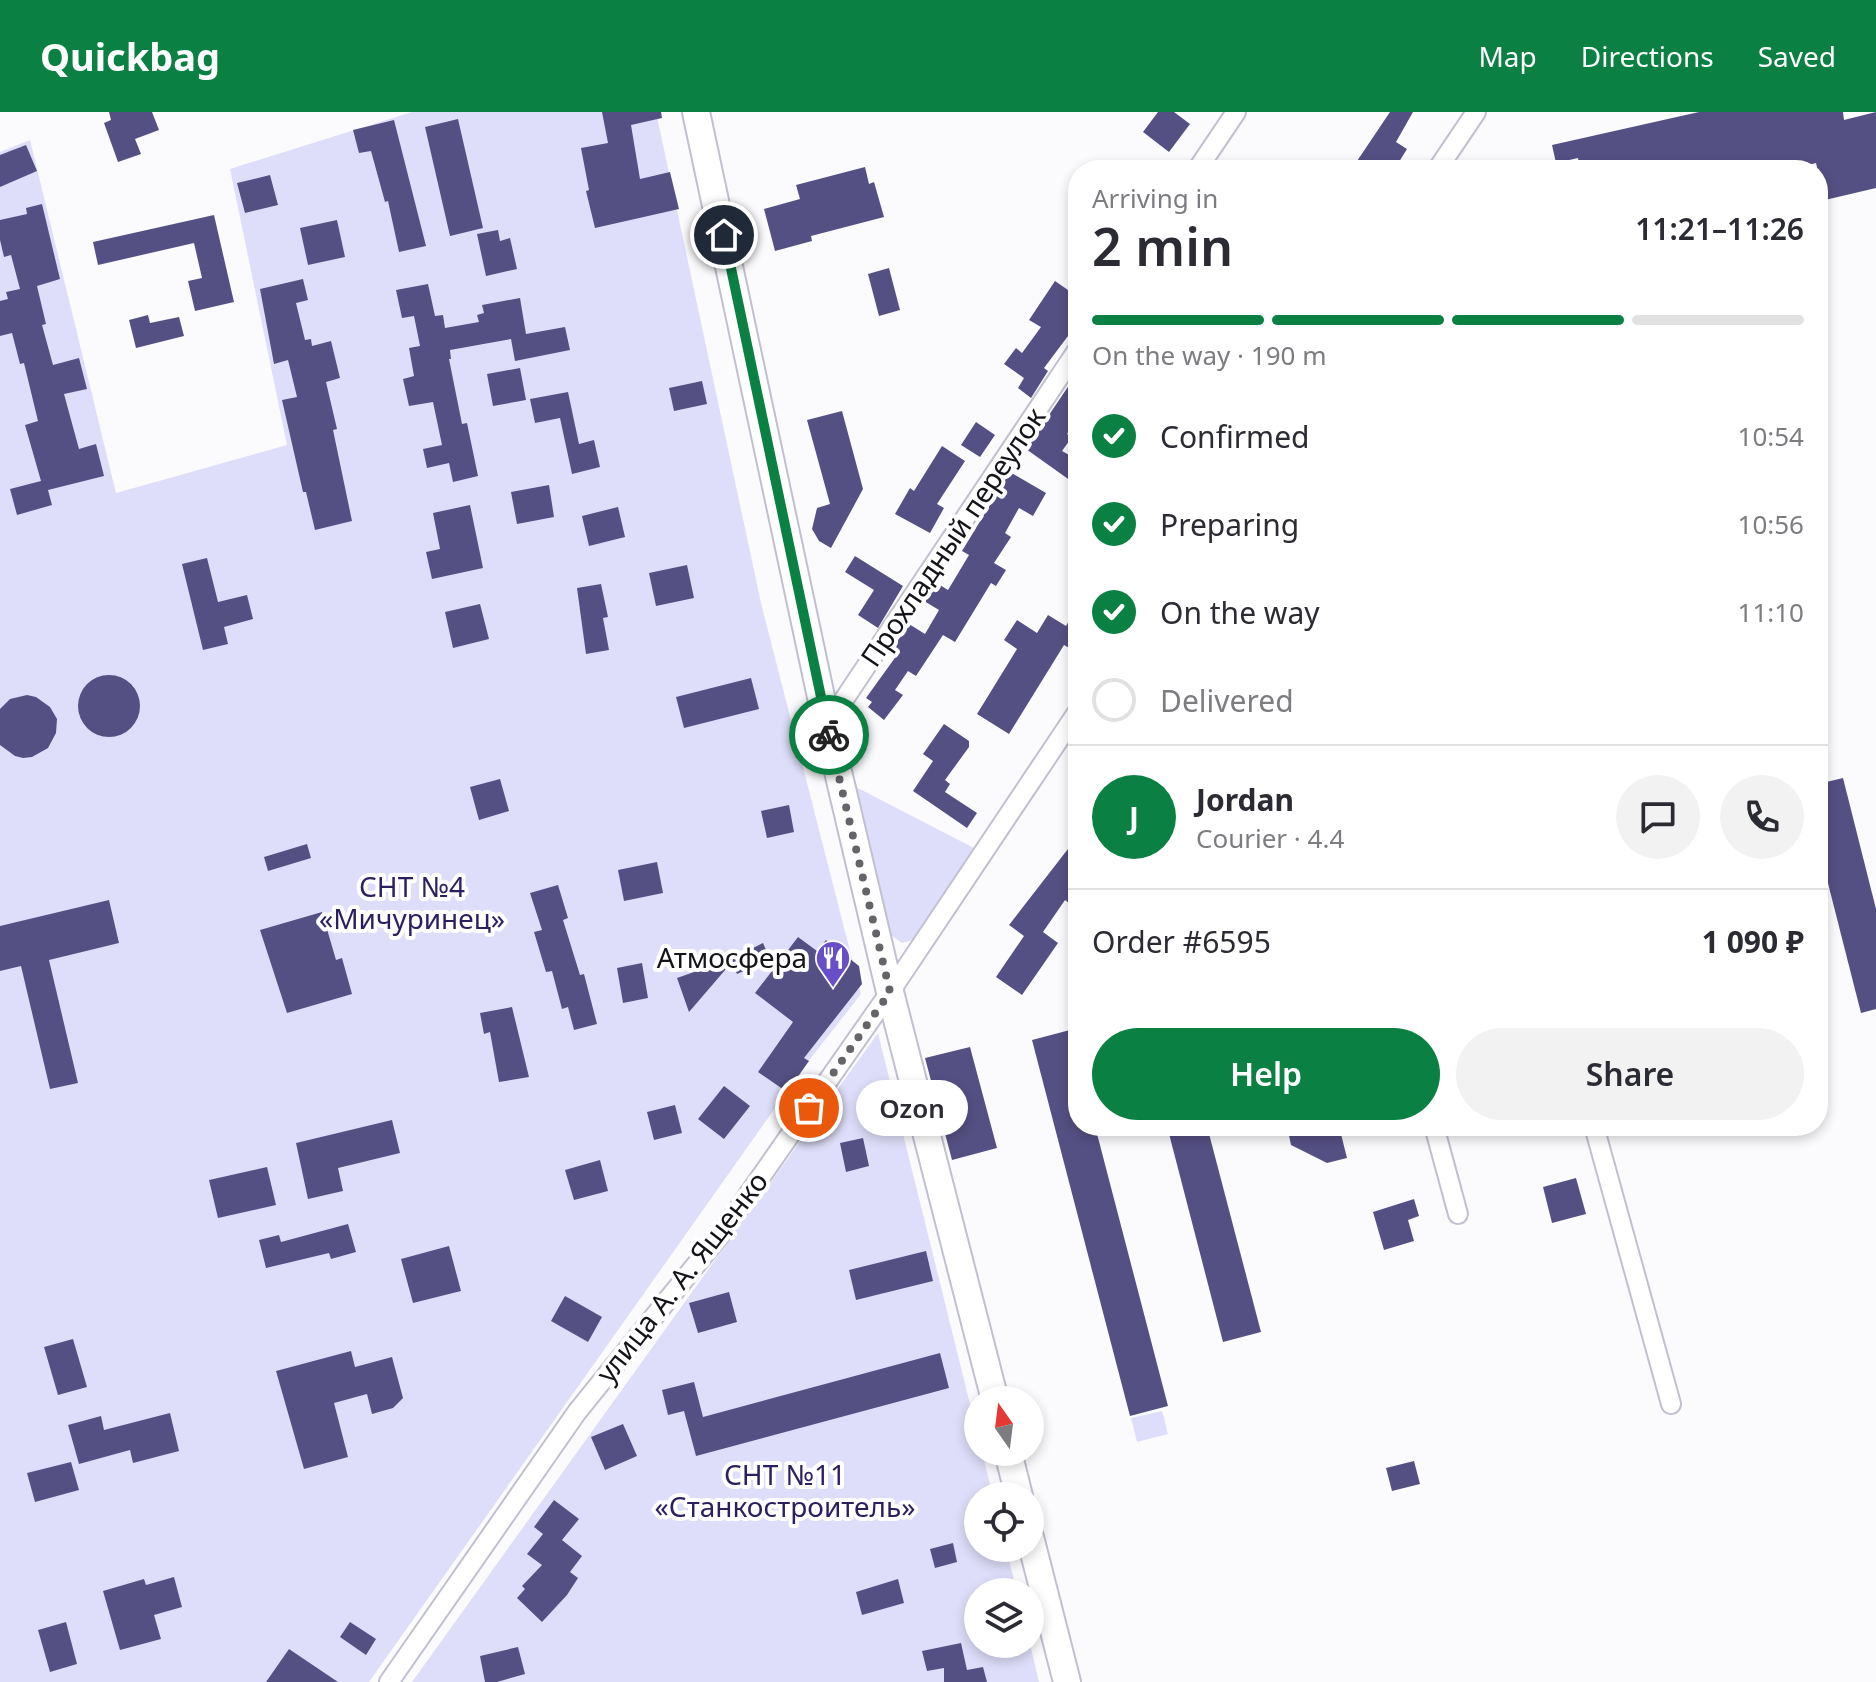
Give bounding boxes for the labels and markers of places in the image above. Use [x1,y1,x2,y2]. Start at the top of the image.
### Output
pin [690,201,758,269]
place label: Атмосфера [657,938,807,976]
restaurant icon: Атмосфера [814,939,852,989]
pin [775,1074,843,1142]
callout: Ozon [857,1080,969,1136]

